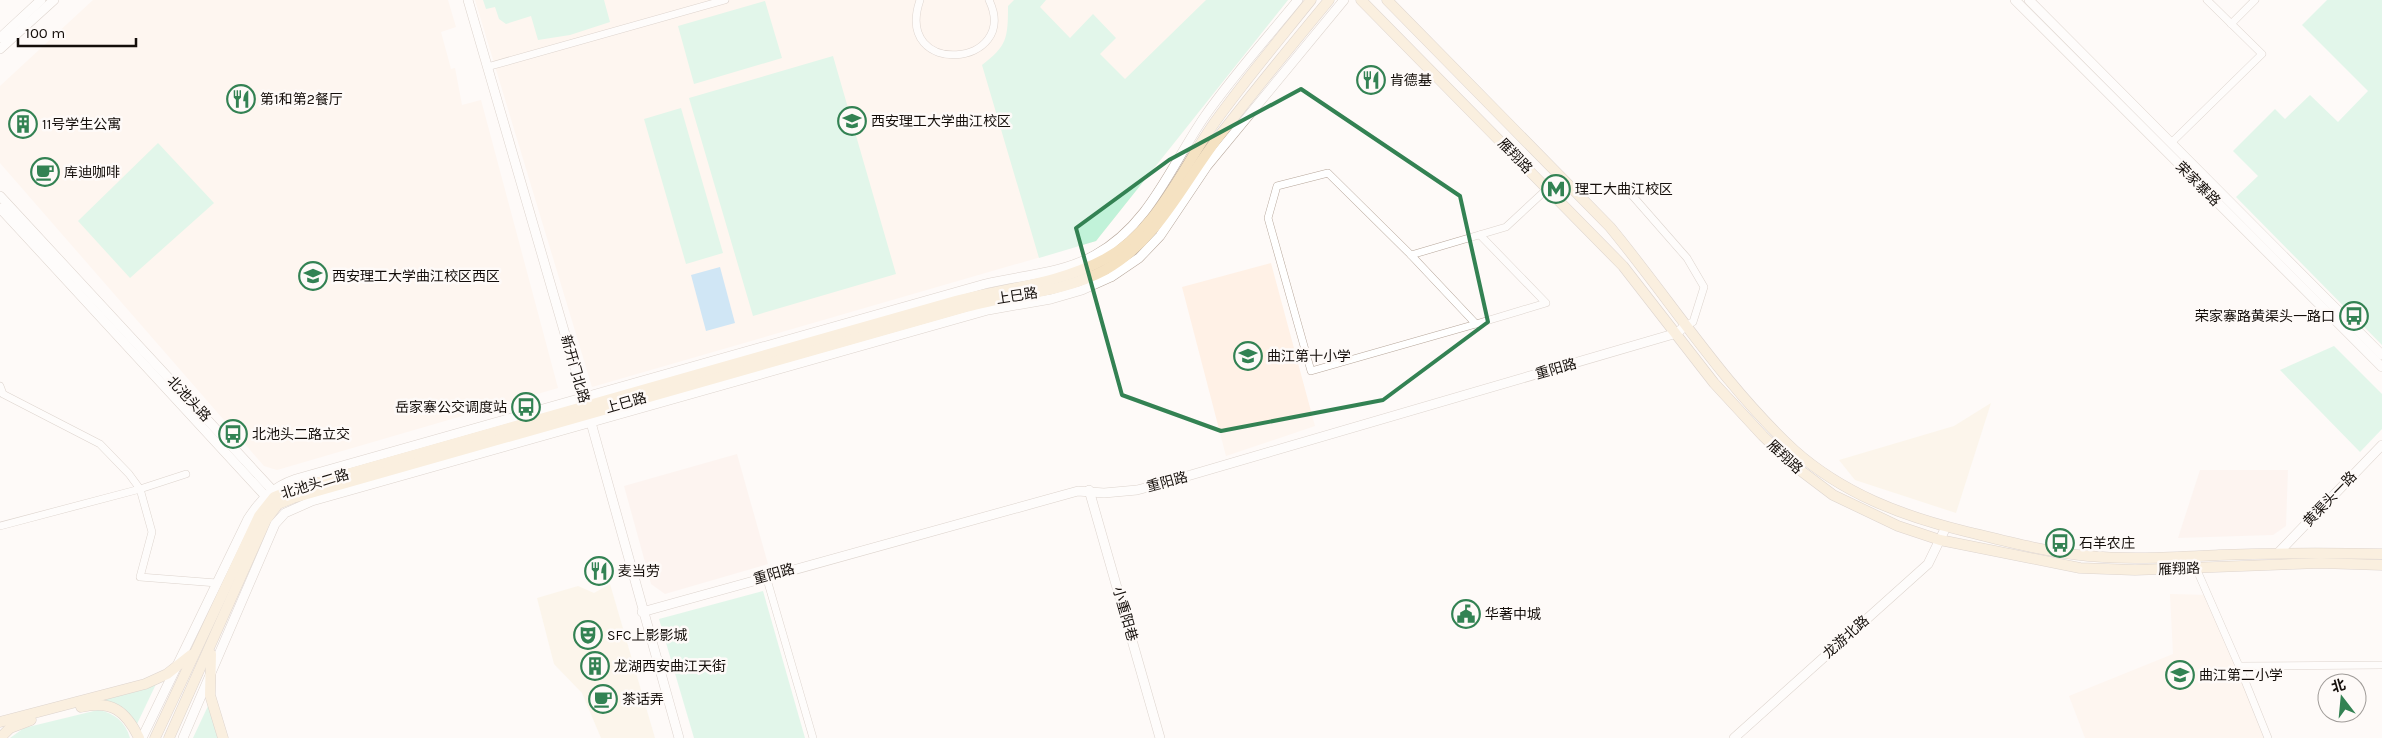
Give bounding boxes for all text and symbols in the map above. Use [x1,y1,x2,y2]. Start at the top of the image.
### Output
scale bar [18,15,135,47]
text: 100 m [25,24,65,42]
restaurant icon: 肯德基 [1356,65,1386,95]
place label: 肯德基 [1390,72,1432,89]
restaurant icon: 第1和第2餐厅 [226,84,256,114]
place label: 第1和第2餐厅 [260,91,343,108]
school or university icon: 西安理工大学曲江校区 [837,106,867,136]
building icon: 11号学生公寓 [8,109,38,139]
place label: 西安理工大学曲江校区 [871,113,1011,130]
place label: 11号学生公寓 [42,116,121,133]
street label: 雁翔路 [1494,135,1536,177]
cafe icon: 库迪咖啡 [30,157,60,187]
street label: 荣家寨路 [2172,158,2224,210]
place label: 库迪咖啡 [64,164,120,181]
metro station icon: 理工大曲江校区 [1541,174,1571,204]
place label: 理工大曲江校区 [1575,181,1673,198]
school or university icon: 西安理工大学曲江校区西区 [298,261,328,291]
place label: 西安理工大学曲江校区西区 [332,268,500,285]
street label: 上巳路 [995,284,1039,308]
bus stop icon: 荣家寨路黄渠头一路口 [2339,301,2369,331]
place label: 荣家寨路黄渠头一路口 [2195,308,2335,325]
street label: 新开门北路 [557,333,593,405]
school or university icon: 曲江第十小学 [1233,341,1263,371]
place label: 曲江第十小学 [1267,348,1351,365]
street label: 重阳路 [1533,355,1579,383]
street label: 北池头路 [164,373,214,425]
street label: 上巳路 [603,389,649,417]
bus stop icon: 岳家寨公交调度站 [511,392,541,422]
place label: 岳家寨公交调度站 [395,399,507,416]
bus stop icon: 北池头二路立交 [218,419,248,449]
place label: 北池头二路立交 [252,426,350,443]
street label: 雁翔路 [1764,436,1806,478]
street label: 北池头二路 [279,466,351,502]
street label: 重阳路 [1145,468,1189,496]
street label: 黄渠头一路 [2300,468,2360,530]
bus stop icon: 石羊农庄 [2045,528,2075,558]
place label: 石羊农庄 [2079,535,2135,552]
restaurant icon: 麦当劳 [584,556,614,586]
street label: 重阳路 [751,560,797,588]
street label: 雁翔路 [2158,560,2200,578]
place label: 麦当劳 [618,563,660,580]
street label: 小重阳巷 [1109,585,1141,643]
public building icon: 华著中城 [1451,599,1481,629]
place label: 华著中城 [1485,606,1541,623]
street label: 龙游北路 [1820,612,1872,662]
theatre icon: SFC上影影城 [573,620,603,650]
place label: SFC上影影城 [607,627,687,644]
building icon: 龙湖西安曲江天街 [580,651,610,681]
place label: 龙湖西安曲江天街 [614,658,726,675]
school or university icon: 曲江第二小学 [2165,660,2195,690]
place label: 曲江第二小学 [2199,667,2283,684]
north arrow [2317,673,2367,723]
text: 北 [2329,676,2348,696]
cafe icon: 茶话弄 [588,684,618,714]
place label: 茶话弄 [622,691,664,708]

